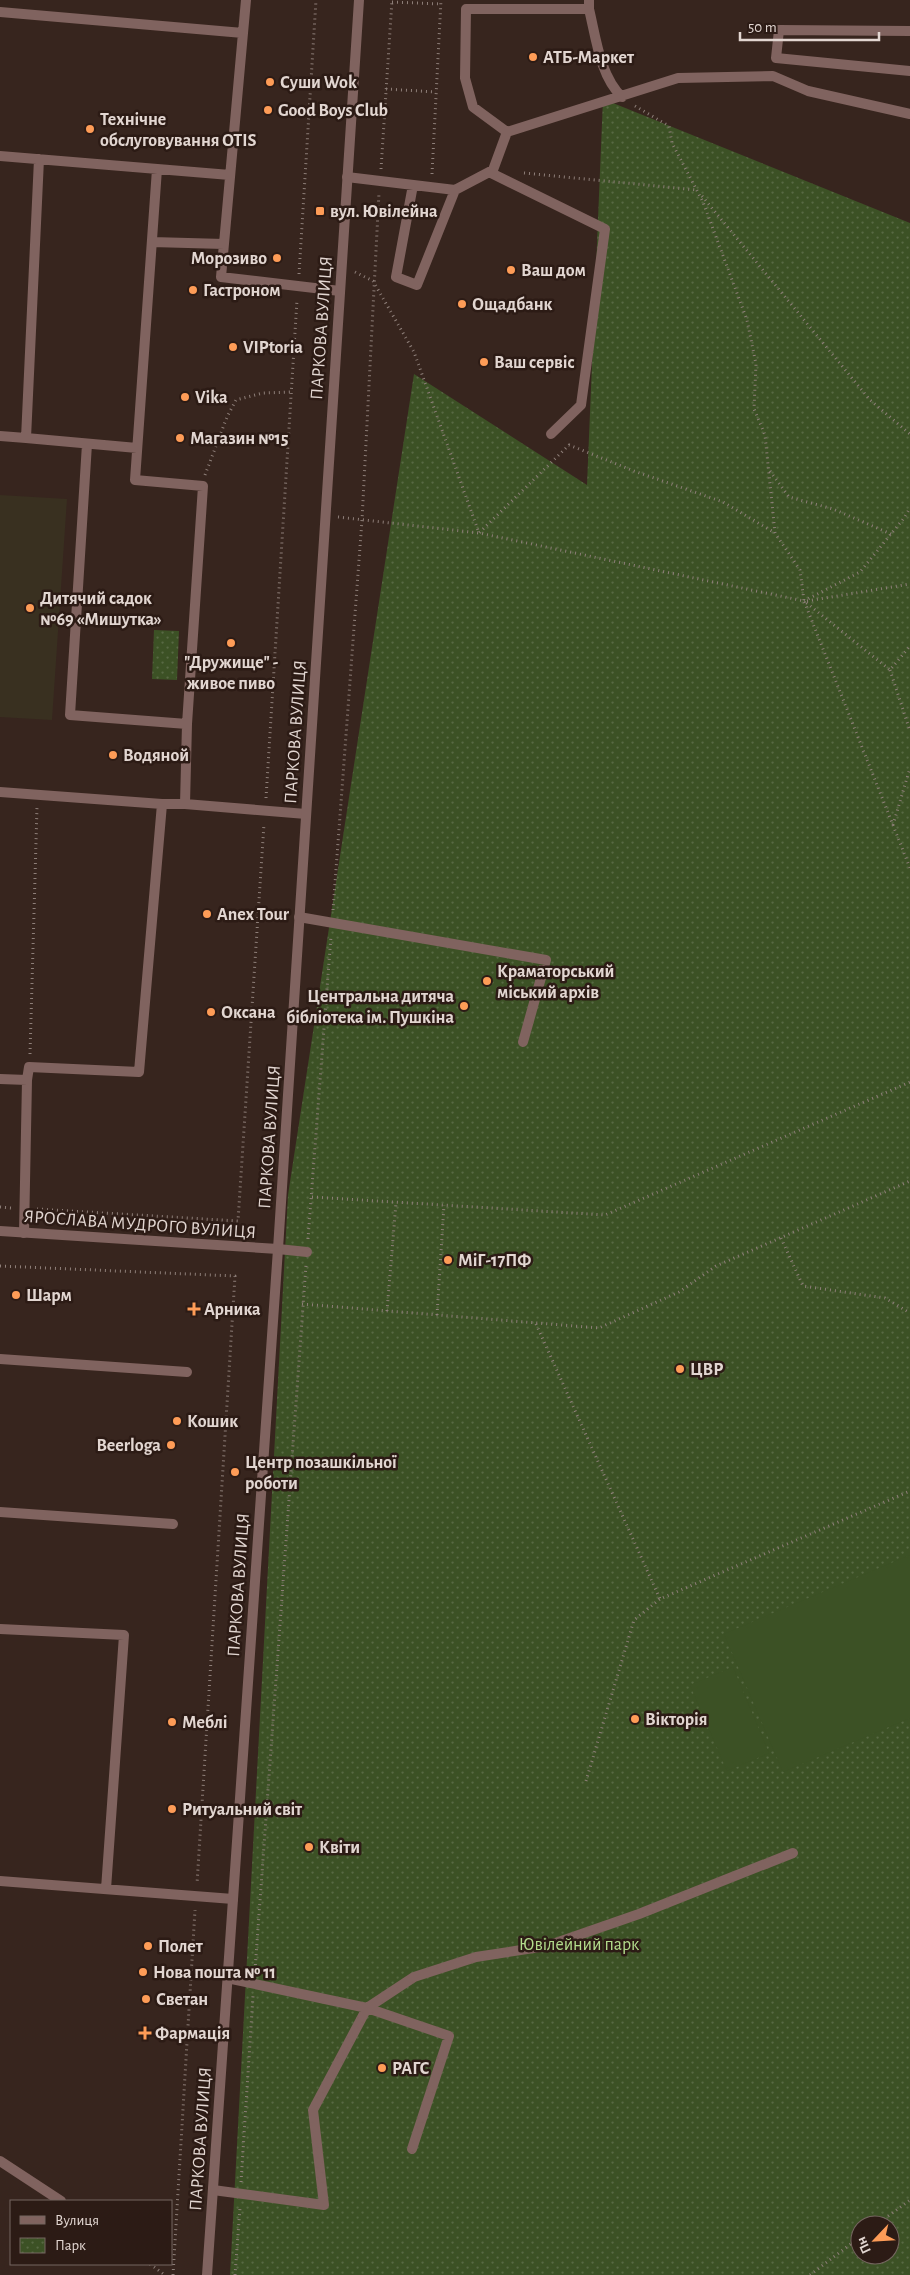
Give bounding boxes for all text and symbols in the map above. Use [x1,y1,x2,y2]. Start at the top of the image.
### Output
scale bar [740,10,879,42]
text: 50 m [748,20,777,35]
place label: АТБ-Маркет [543,49,635,67]
marker: АТБ-Маркет [527,51,539,63]
place label: Суши Wok [280,74,357,92]
marker: Суши Wok [264,76,276,88]
place label: Good Boys Club [278,102,388,120]
marker: Good Boys Club [262,104,274,116]
place label: Технічне обслуговування OTIS [100,111,257,150]
marker: Технічне обслуговування OTIS [84,123,96,135]
place label: вул. Ювілейна [330,203,438,221]
marker: вул. Ювілейна [314,205,326,217]
place label: Морозиво [191,250,267,268]
marker: Морозиво [271,252,283,264]
street label: ПАРКОВА ВУЛИЦЯ [308,256,336,401]
place label: Ваш дом [521,262,586,280]
marker: Ваш дом [505,264,517,276]
place label: Гастроном [203,282,280,300]
marker: Гастроном [187,284,199,296]
place label: Ощадбанк [472,296,553,314]
marker: Ощадбанк [456,298,468,310]
place label: VIPtoria [243,339,303,357]
marker: VIPtoria [227,341,239,353]
place label: Ваш сервіс [494,354,575,372]
marker: Ваш сервіс [478,356,490,368]
place label: Vika [195,389,228,407]
marker: Vika [179,391,191,403]
place label: Магазин №15 [190,430,289,448]
marker: Магазин №15 [174,432,186,444]
place label: Дитячий садок №69 «Мишутка» [40,590,162,629]
marker: Дитячий садок №69 «Мишутка» [24,602,36,614]
marker: "Дружище" - живое пиво [225,637,237,649]
place label: "Дружище" - живое пиво [184,654,278,693]
street label: ПАРКОВА ВУЛИЦЯ [282,660,310,805]
place label: Водяной [123,747,189,765]
marker: Водяной [107,749,119,761]
place label: Anex Tour [217,906,290,924]
marker: Anex Tour [201,908,213,920]
place label: Краматорський міський архів [497,963,614,1002]
marker: Краматорський міський архів [481,975,493,987]
place label: Центральна дитяча бібліотека ім. Пушкіна [286,988,454,1027]
marker: Центральна дитяча бібліотека ім. Пушкіна [458,1000,470,1012]
place label: Оксана [221,1004,276,1022]
marker: Оксана [205,1006,217,1018]
street label: ПАРКОВА ВУЛИЦЯ [256,1065,284,1210]
street label: ЯРОСЛАВА МУДРОГО ВУЛИЦЯ [23,1208,257,1242]
place label: МіГ-17ПФ [458,1252,532,1270]
marker: МіГ-17ПФ [442,1254,454,1266]
place label: Шарм [26,1287,72,1305]
marker: Шарм [10,1289,22,1301]
place label: Арника [204,1301,261,1319]
marker: Арника [188,1303,200,1315]
place label: ЦВР [690,1361,724,1379]
marker: ЦВР [674,1363,686,1375]
place label: Кошик [187,1413,238,1431]
marker: Кошик [171,1415,183,1427]
place label: Beerloga [97,1437,161,1455]
marker: Beerloga [165,1439,177,1451]
place label: Центр позашкільної роботи [245,1454,397,1493]
marker: Центр позашкільної роботи [229,1466,241,1478]
street label: ПАРКОВА ВУЛИЦЯ [225,1513,253,1658]
place label: Вікторія [645,1711,708,1729]
marker: Вікторія [629,1713,641,1725]
place label: Меблі [182,1714,227,1732]
marker: Меблі [166,1716,178,1728]
place label: Ритуальний світ [182,1801,303,1819]
marker: Ритуальний світ [166,1803,178,1815]
place label: Квіти [319,1839,360,1857]
marker: Квіти [303,1841,315,1853]
park label: Ювілейний парк [519,1936,640,1954]
place label: Полет [158,1938,204,1956]
marker: Полет [142,1940,154,1952]
place label: Нова пошта № 11 [153,1964,276,1982]
marker: Нова пошта № 11 [137,1966,149,1978]
place label: Светан [156,1991,208,2009]
marker: Светан [140,1993,152,2005]
place label: Фармація [155,2025,230,2043]
marker: Фармація [139,2027,151,2039]
place label: РАГС [392,2060,429,2078]
marker: РАГС [376,2062,388,2074]
street label: ПАРКОВА ВУЛИЦЯ [187,2067,215,2212]
legend [10,2200,172,2265]
text: Вулиця [55,2213,99,2228]
north arrow [850,2215,900,2265]
text: Пн [854,2234,874,2256]
text: Парк [55,2238,86,2253]

